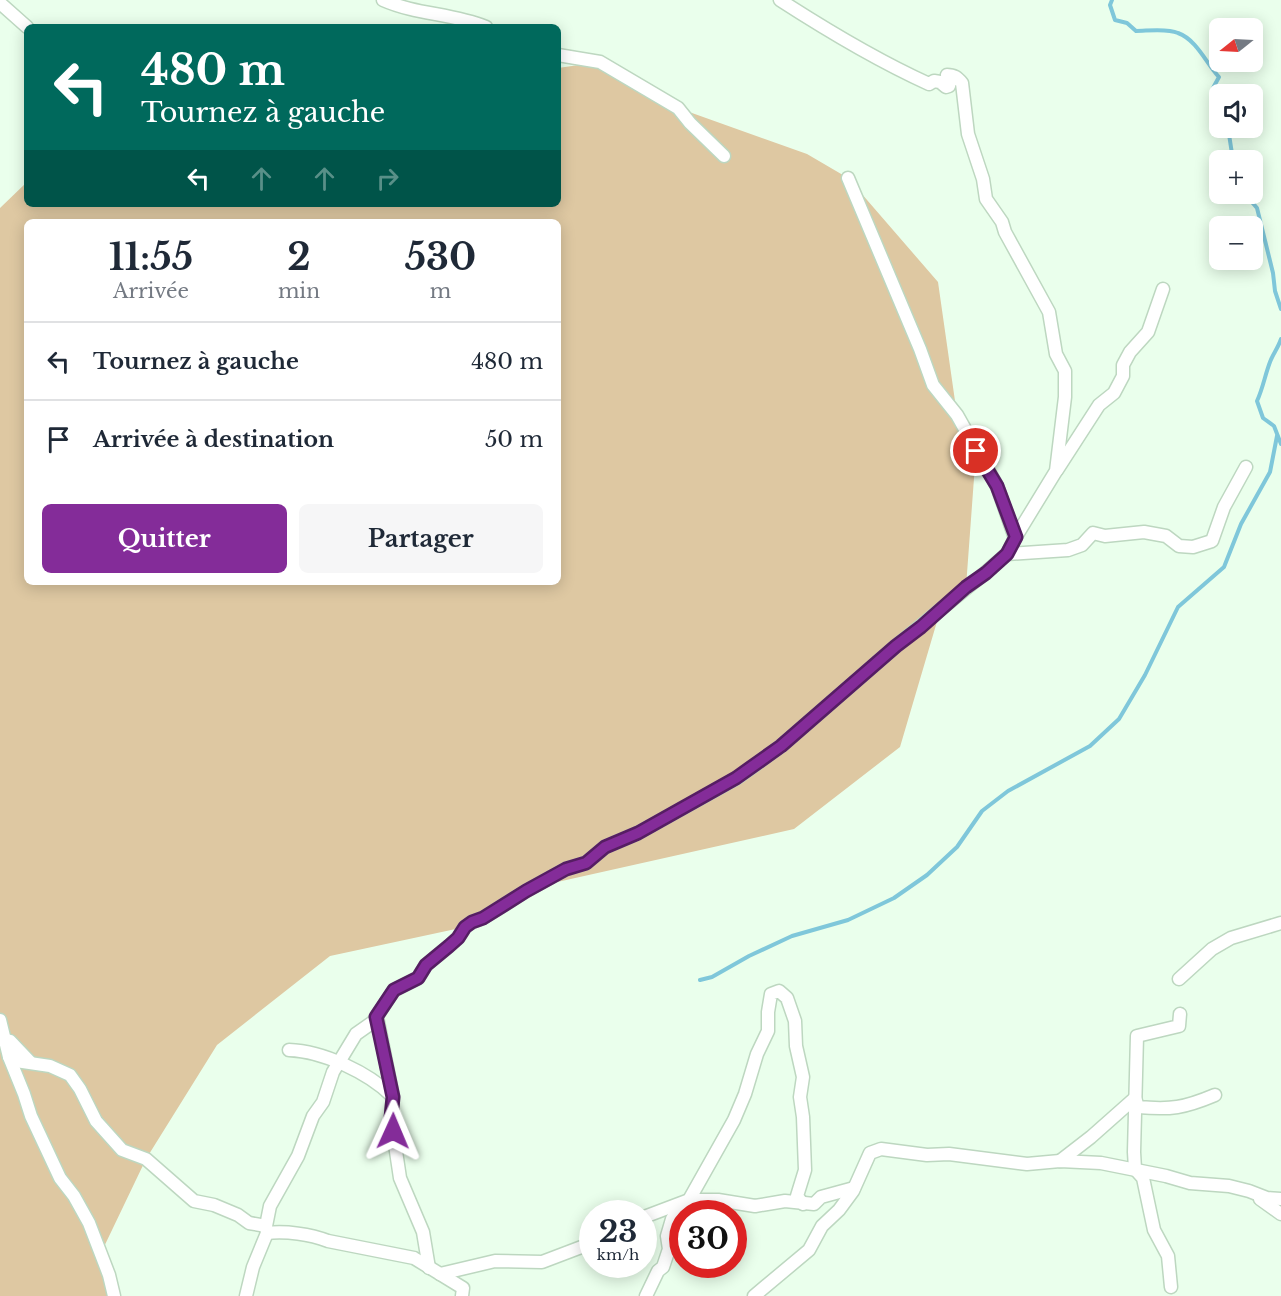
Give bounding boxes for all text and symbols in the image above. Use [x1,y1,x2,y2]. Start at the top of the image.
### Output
north arrow [1209,18,1263,72]
map controls [1209,18,1263,270]
text: 480 m [141,44,285,96]
icon: left [42,48,120,126]
button: sound [1209,84,1263,138]
text: Tournez à gauche [141,96,385,129]
button: + [1209,150,1263,204]
icon: left [182,162,215,195]
icon: ahead [245,162,278,195]
icon: ahead [308,162,341,195]
icon: right [371,162,404,195]
button: − [1209,216,1263,270]
text: 11:55 [109,235,193,280]
text: 2 [287,235,311,280]
text: 530 [405,235,476,280]
text: Arrivée [113,279,189,303]
text: min [278,279,320,303]
text: m [430,279,451,303]
icon: left [42,345,75,378]
text: Tournez à gauche [93,348,299,375]
text: 480 m [471,348,543,375]
icon: arrive [42,423,75,456]
pin [950,425,1001,476]
text: Arrivée à destination [93,426,334,453]
text: 50 m [485,426,543,453]
icon: arrive [959,434,992,467]
button: Quitter [42,504,287,573]
button: Partager [299,504,543,573]
position arrow [361,1099,425,1163]
speed limit sign: 30 [669,1200,747,1278]
text: 23 [599,1213,637,1250]
text: km/h [597,1245,639,1264]

